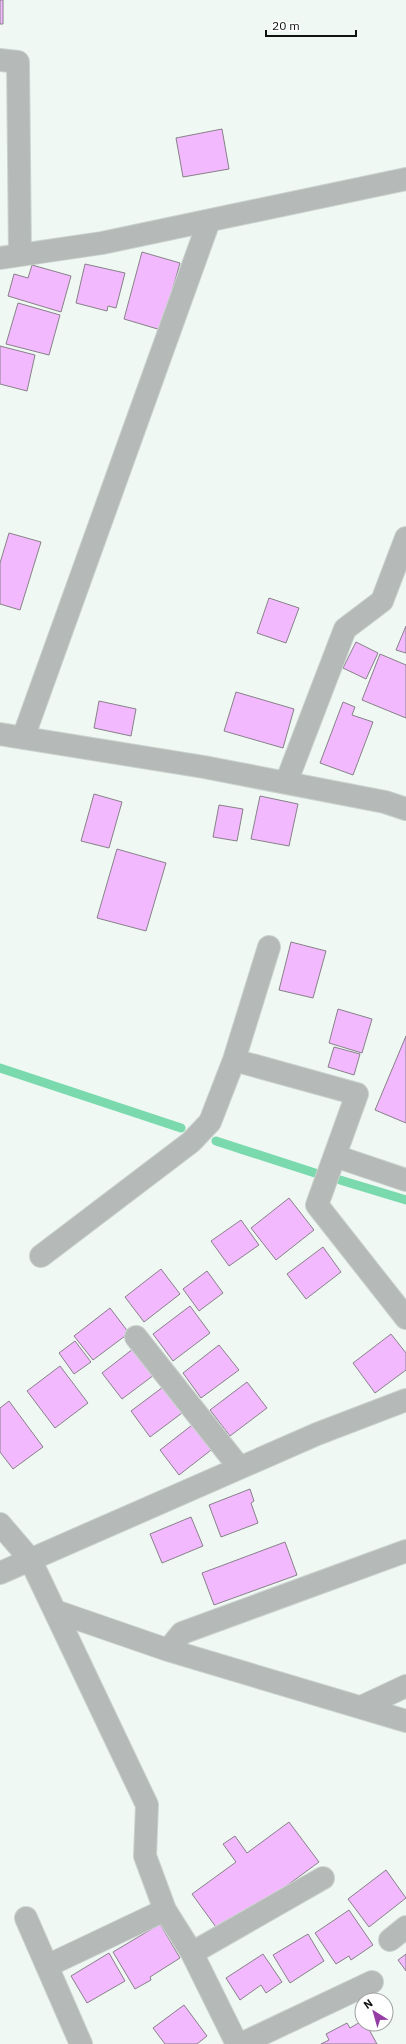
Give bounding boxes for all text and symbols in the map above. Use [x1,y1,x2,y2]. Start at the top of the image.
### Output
scale bar [266,12,356,38]
text: 20 m [272,18,300,33]
north arrow [354,1992,394,2032]
text: N [361,1996,375,2012]

